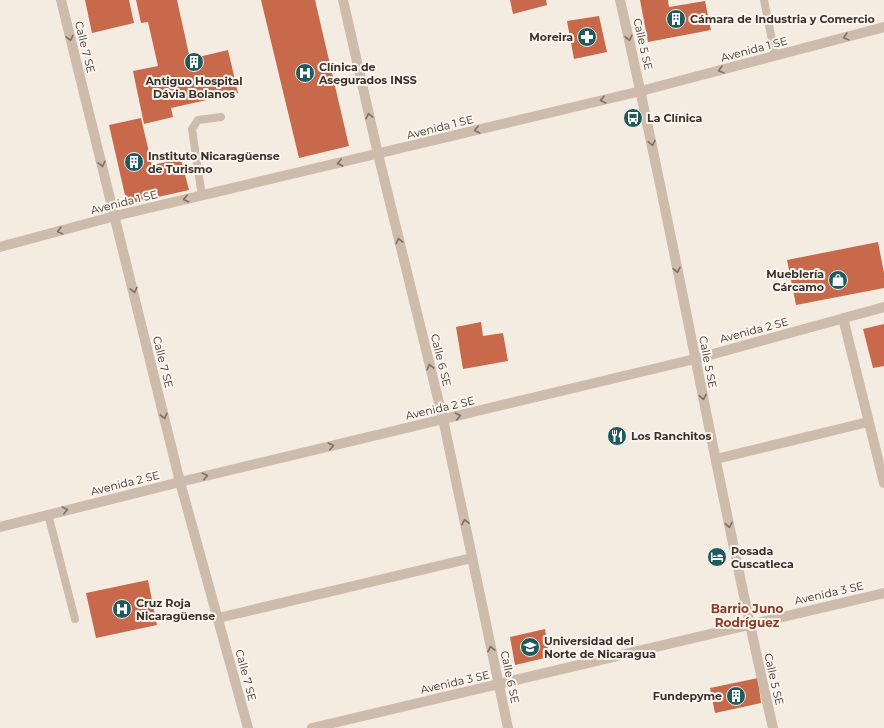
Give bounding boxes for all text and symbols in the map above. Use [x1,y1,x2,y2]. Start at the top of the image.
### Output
building icon: Cámara de Industria y Comercio [665,8,687,30]
place label: Cámara de Industria y Comercio [690,12,875,26]
street label: Calle 5 SE [630,17,656,71]
street label: Calle 7 SE [72,20,98,74]
pharmacy icon: Moreira [576,26,598,48]
place label: Moreira [529,30,573,44]
one-way arrow [843,32,850,41]
street label: Avenida 1 SE [719,33,789,65]
one-way arrow [624,34,633,41]
one-way arrow [66,35,74,41]
building icon: Antiguo Hospital Dávia Bolanos [183,51,205,73]
place label: Clínica de Asegurados INSS [318,60,417,87]
hospital icon: Clínica de Asegurados INSS [294,62,316,84]
one-way arrow [717,65,724,74]
place label: Antiguo Hospital Dávia Bolanos [144,74,243,101]
one-way arrow [600,95,606,103]
bus stop icon: La Clínica [622,107,644,129]
place label: La Clínica [647,111,703,125]
street label: Avenida 1 SE [405,112,475,142]
one-way arrow [366,113,374,119]
one-way arrow [474,125,481,134]
one-way arrow [647,139,655,146]
place label: Instituto Nicaragüense de Turismo [148,149,280,176]
building icon: Instituto Nicaragüense de Turismo [123,151,145,173]
one-way arrow [337,158,344,167]
one-way arrow [98,161,106,167]
street label: Avenida 1 SE [89,187,159,217]
one-way arrow [183,195,190,203]
one-way arrow [57,226,64,235]
one-way arrow [396,238,404,244]
one-way arrow [673,267,681,273]
place label: Mueblería Cárcamo [766,267,824,294]
shop icon: Mueblería Cárcamo [827,269,849,291]
one-way arrow [129,287,137,293]
street label: Avenida 2 SE [718,314,790,346]
street label: Calle 6 SE [428,332,454,388]
street label: Calle 7 SE [150,335,176,389]
street label: Calle 5 SE [696,335,720,389]
one-way arrow [427,364,435,371]
street label: Avenida 2 SE [404,393,476,423]
one-way arrow [698,394,707,401]
one-way arrow [455,412,461,420]
one-way arrow [160,413,168,420]
restaurant icon: Los Ranchitos [606,425,628,447]
place label: Los Ranchitos [631,429,711,443]
one-way arrow [328,442,334,450]
street label: Avenida 2 SE [89,468,161,498]
one-way arrow [202,472,208,480]
one-way arrow [61,506,68,515]
one-way arrow [461,518,469,525]
one-way arrow [724,522,732,528]
place label: Posada Cuscatleca [731,544,794,571]
hotel icon: Posada Cuscatleca [706,546,728,568]
street label: Avenida 3 SE [793,578,865,608]
place label: Cruz Roja Nicaragüense [136,596,215,623]
hospital icon: Cruz Roja Nicaragüense [111,598,133,620]
district label: Barrio Juno Rodríguez [711,601,783,630]
place label: Universidad del Norte de Nicaragua [544,634,656,661]
school or university icon: Universidad del Norte de Nicaragua [519,636,541,658]
one-way arrow [488,646,496,652]
street label: Calle 7 SE [232,648,260,702]
street label: Calle 6 SE [498,649,522,705]
street label: Calle 5 SE [761,652,787,706]
street label: Avenida 3 SE [419,667,491,697]
building icon: Fundepyme [725,685,747,707]
place label: Fundepyme [653,689,722,703]

